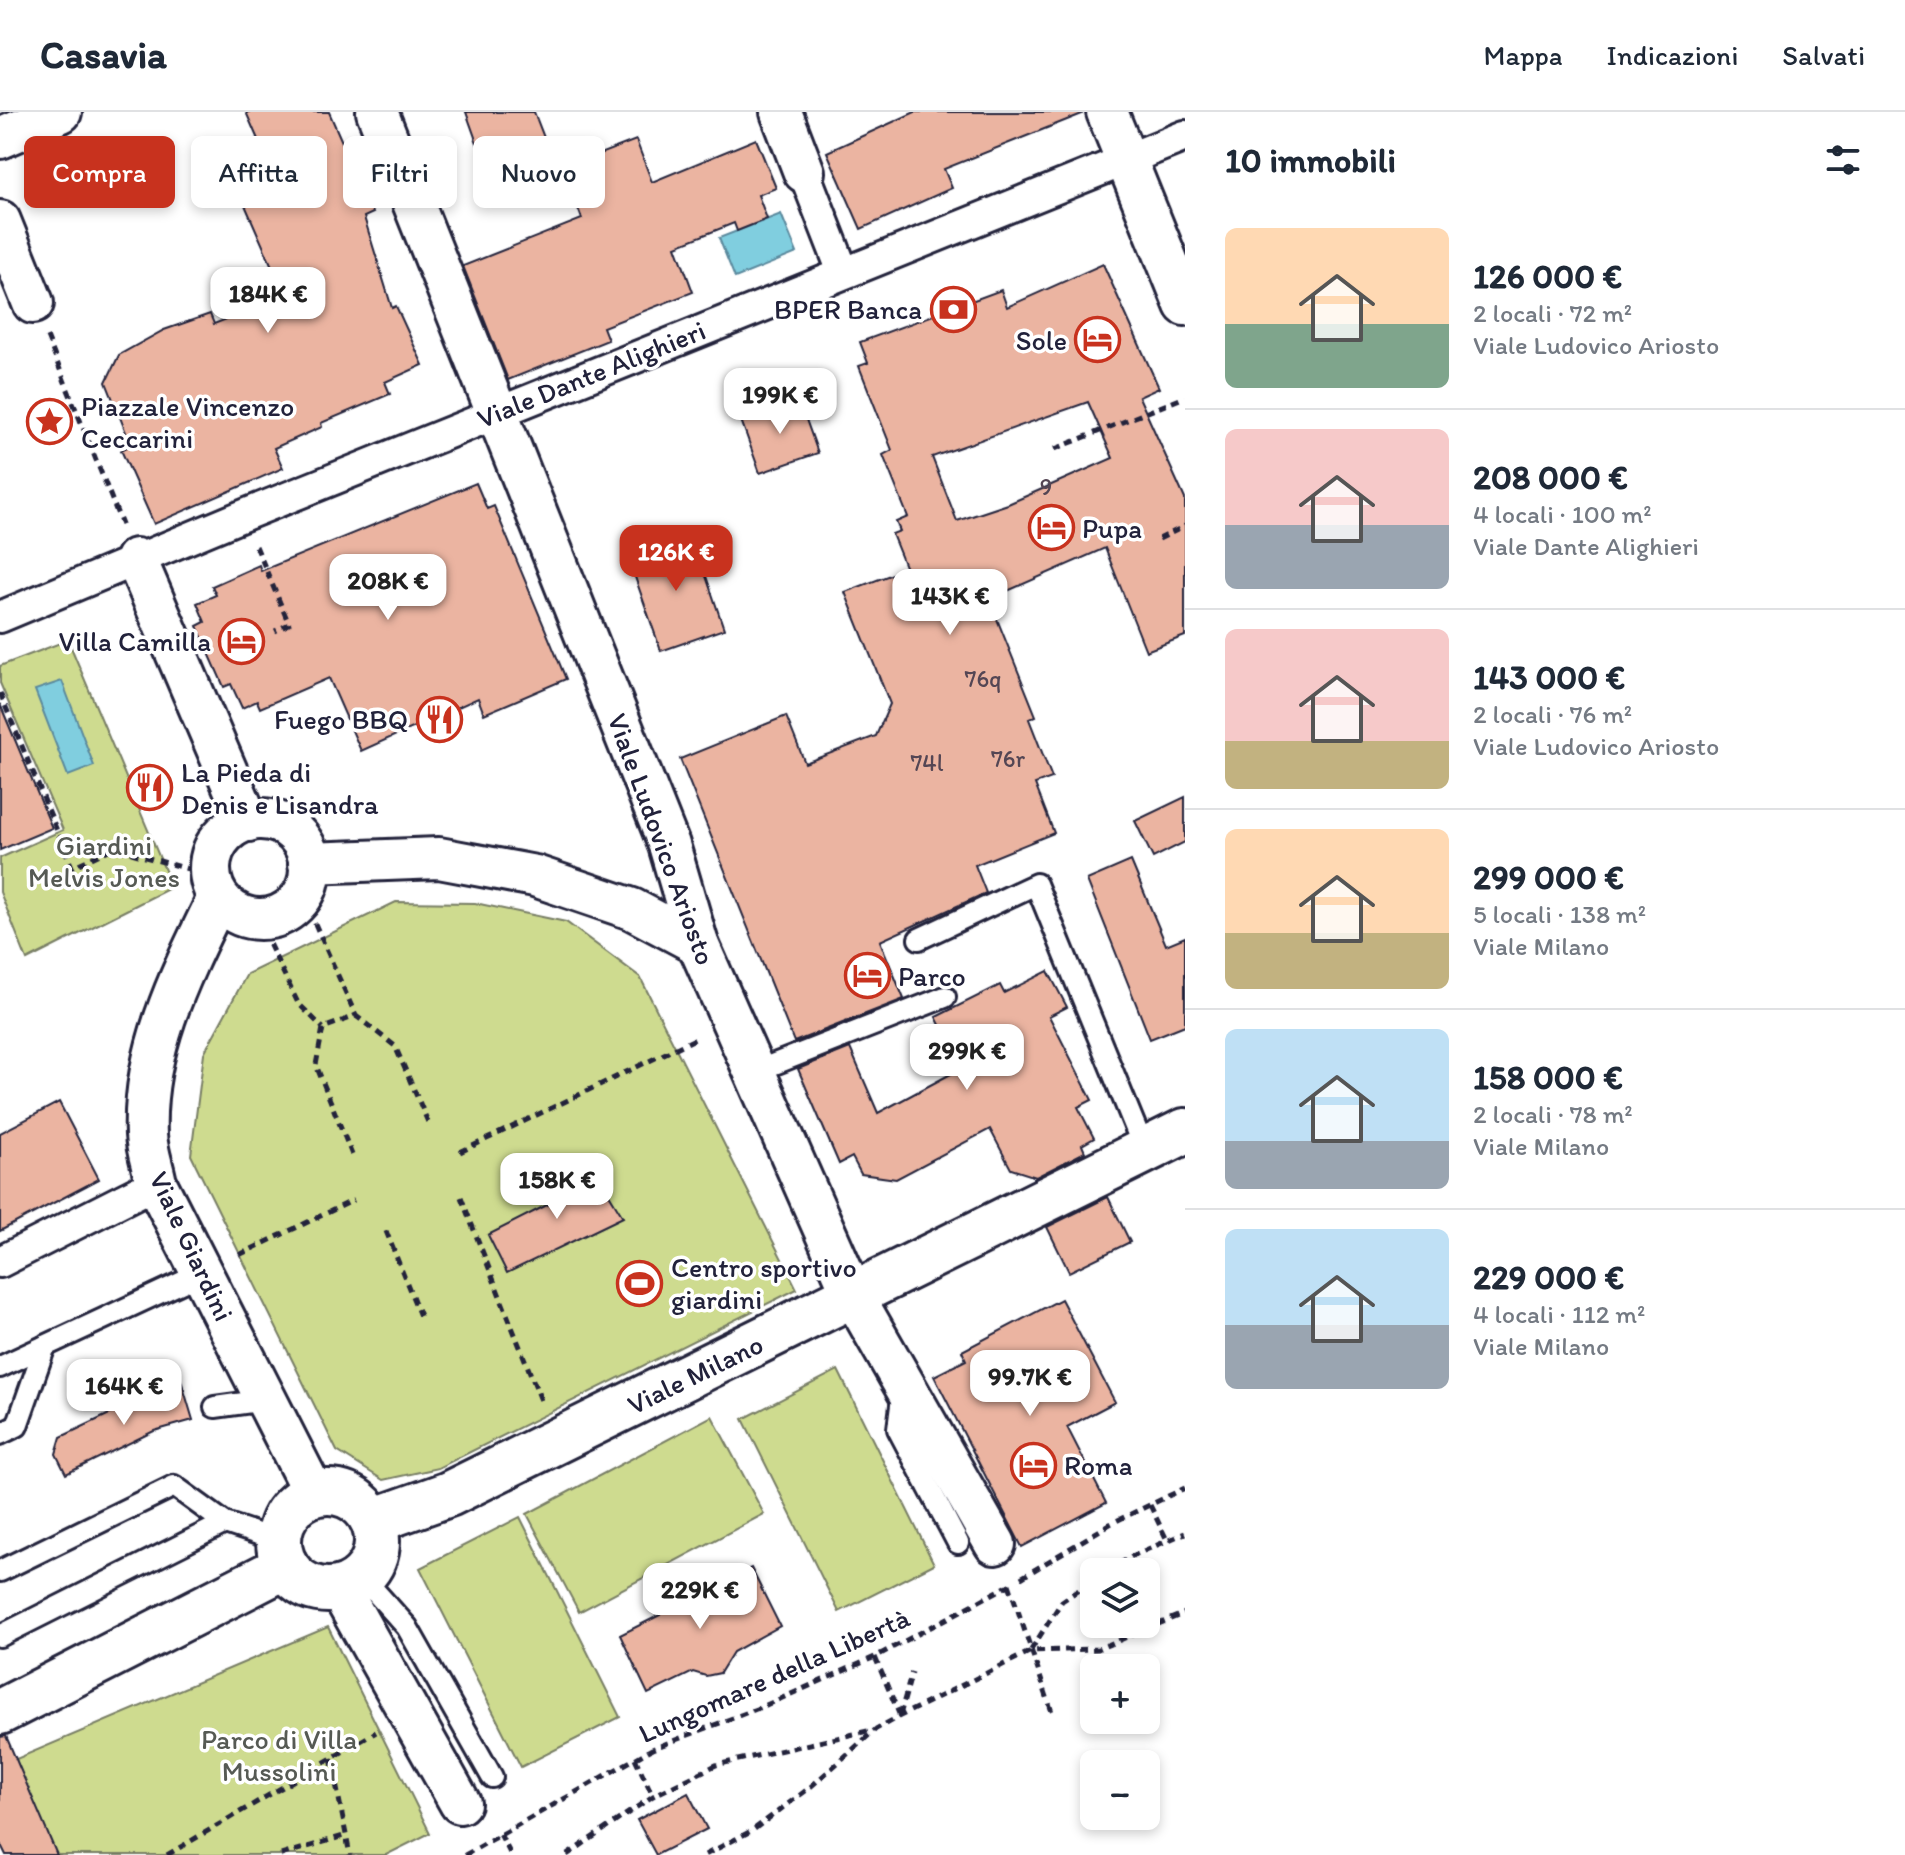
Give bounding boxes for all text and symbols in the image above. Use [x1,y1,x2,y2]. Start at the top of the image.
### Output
text: Casavia [40,32,167,78]
text: Mappa [1484,38,1563,72]
text: Indicazioni [1607,38,1738,72]
text: Salvati [1782,38,1865,72]
chip: Compra [24,136,175,208]
chip: Affitta [191,136,327,208]
chip: Filtri [343,136,457,208]
chip: Nuovo [473,136,605,208]
icon: filters [1821,138,1865,182]
text: 10 immobili [1225,140,1396,181]
text: 126 000 € [1473,256,1622,297]
icon: home [1289,260,1385,356]
pin: 184K € [203,267,333,335]
text: 184K € [228,277,308,309]
bank icon: BPER Banca [929,285,977,333]
place label: BPER Banca [774,292,922,326]
text: 2 locali · 72 m² [1473,297,1632,329]
street label: Viale Dante Alighieri [472,313,710,435]
hotel icon: Sole [1074,316,1122,364]
place label: Sole [1016,323,1067,357]
text: Viale Ludovico Ariosto [1473,329,1719,361]
pin: 199K € [715,368,845,436]
text: 199K € [742,378,818,410]
place label: Piazzale Vincenzo Ceccarini [81,389,294,455]
place icon: Piazzale Vincenzo Ceccarini [26,398,74,446]
text: 208 000 € [1473,457,1628,498]
icon: home [1289,461,1385,557]
house number: 9 [1040,472,1052,501]
text: 4 locali · 100 m² [1473,498,1652,530]
hotel icon: Pupa [1027,504,1075,552]
place label: Pupa [1082,511,1142,545]
pin: 126K € [611,525,741,593]
text: Viale Dante Alighieri [1473,530,1699,562]
text: 126K € [638,535,714,567]
pin: 208K € [323,554,453,622]
text: 208K € [347,564,429,596]
pin: 143K € [885,569,1015,637]
text: 143K € [910,579,990,611]
hotel icon: Villa Camilla [218,617,266,665]
place label: Villa Camilla [59,624,211,658]
text: 143 000 € [1473,657,1625,698]
icon: home [1289,661,1385,757]
house number: 76q [965,664,1001,693]
restaurant icon: Fuego BBQ [415,695,463,743]
text: 2 locali · 76 m² [1473,698,1632,730]
place label: Fuego BBQ [274,702,408,736]
street label: Viale Ludovico Ariosto [601,709,723,969]
text: Viale Ludovico Ariosto [1473,730,1719,762]
house number: 76r [991,744,1026,773]
house number: 74l [910,748,944,777]
place label: La Pieda di Denis e Lisandra [181,755,379,821]
restaurant icon: La Pieda di Denis e Lisandra [126,764,174,812]
park label: Giardini Melvis Jones [28,828,180,894]
text: 299 000 € [1473,857,1624,898]
icon: home [1289,861,1385,957]
text: 5 locali · 138 m² [1473,898,1646,930]
text: Viale Milano [1473,930,1609,962]
hotel icon: Parco [843,952,891,1000]
place label: Parco [898,959,966,993]
pin: 299K € [902,1024,1032,1092]
text: 299K € [928,1034,1006,1066]
text: 158 000 € [1473,1057,1623,1098]
icon: home [1289,1061,1385,1157]
text: 2 locali · 78 m² [1473,1098,1633,1130]
text: Viale Milano [1473,1130,1609,1162]
pin: 158K € [492,1153,622,1221]
text: 158K € [518,1163,596,1195]
street label: Viale Giardini [143,1166,241,1326]
place label: Centro sportivo giardini [671,1250,857,1316]
text: 229 000 € [1473,1257,1624,1298]
sports icon: Centro sportivo giardini [616,1259,664,1307]
icon: home [1289,1261,1385,1357]
text: 4 locali · 112 m² [1473,1298,1645,1330]
street label: Viale Milano [622,1327,768,1421]
text: Viale Milano [1473,1330,1609,1362]
pin: 99.7K € [956,1350,1104,1418]
pin: 164K € [59,1359,189,1427]
text: 99.7K € [988,1360,1072,1392]
text: 164K € [85,1369,163,1401]
hotel icon: Roma [1009,1441,1057,1489]
place label: Roma [1064,1448,1133,1482]
map controls [1080,1558,1160,1830]
button: layers [1080,1558,1160,1638]
pin: 229K € [635,1563,765,1631]
text: 229K € [661,1573,739,1605]
street label: Lungomare della Libertà [633,1600,915,1750]
button: + [1080,1654,1160,1734]
park label: Parco di Villa Mussolini [201,1722,357,1788]
button: − [1080,1750,1160,1830]

